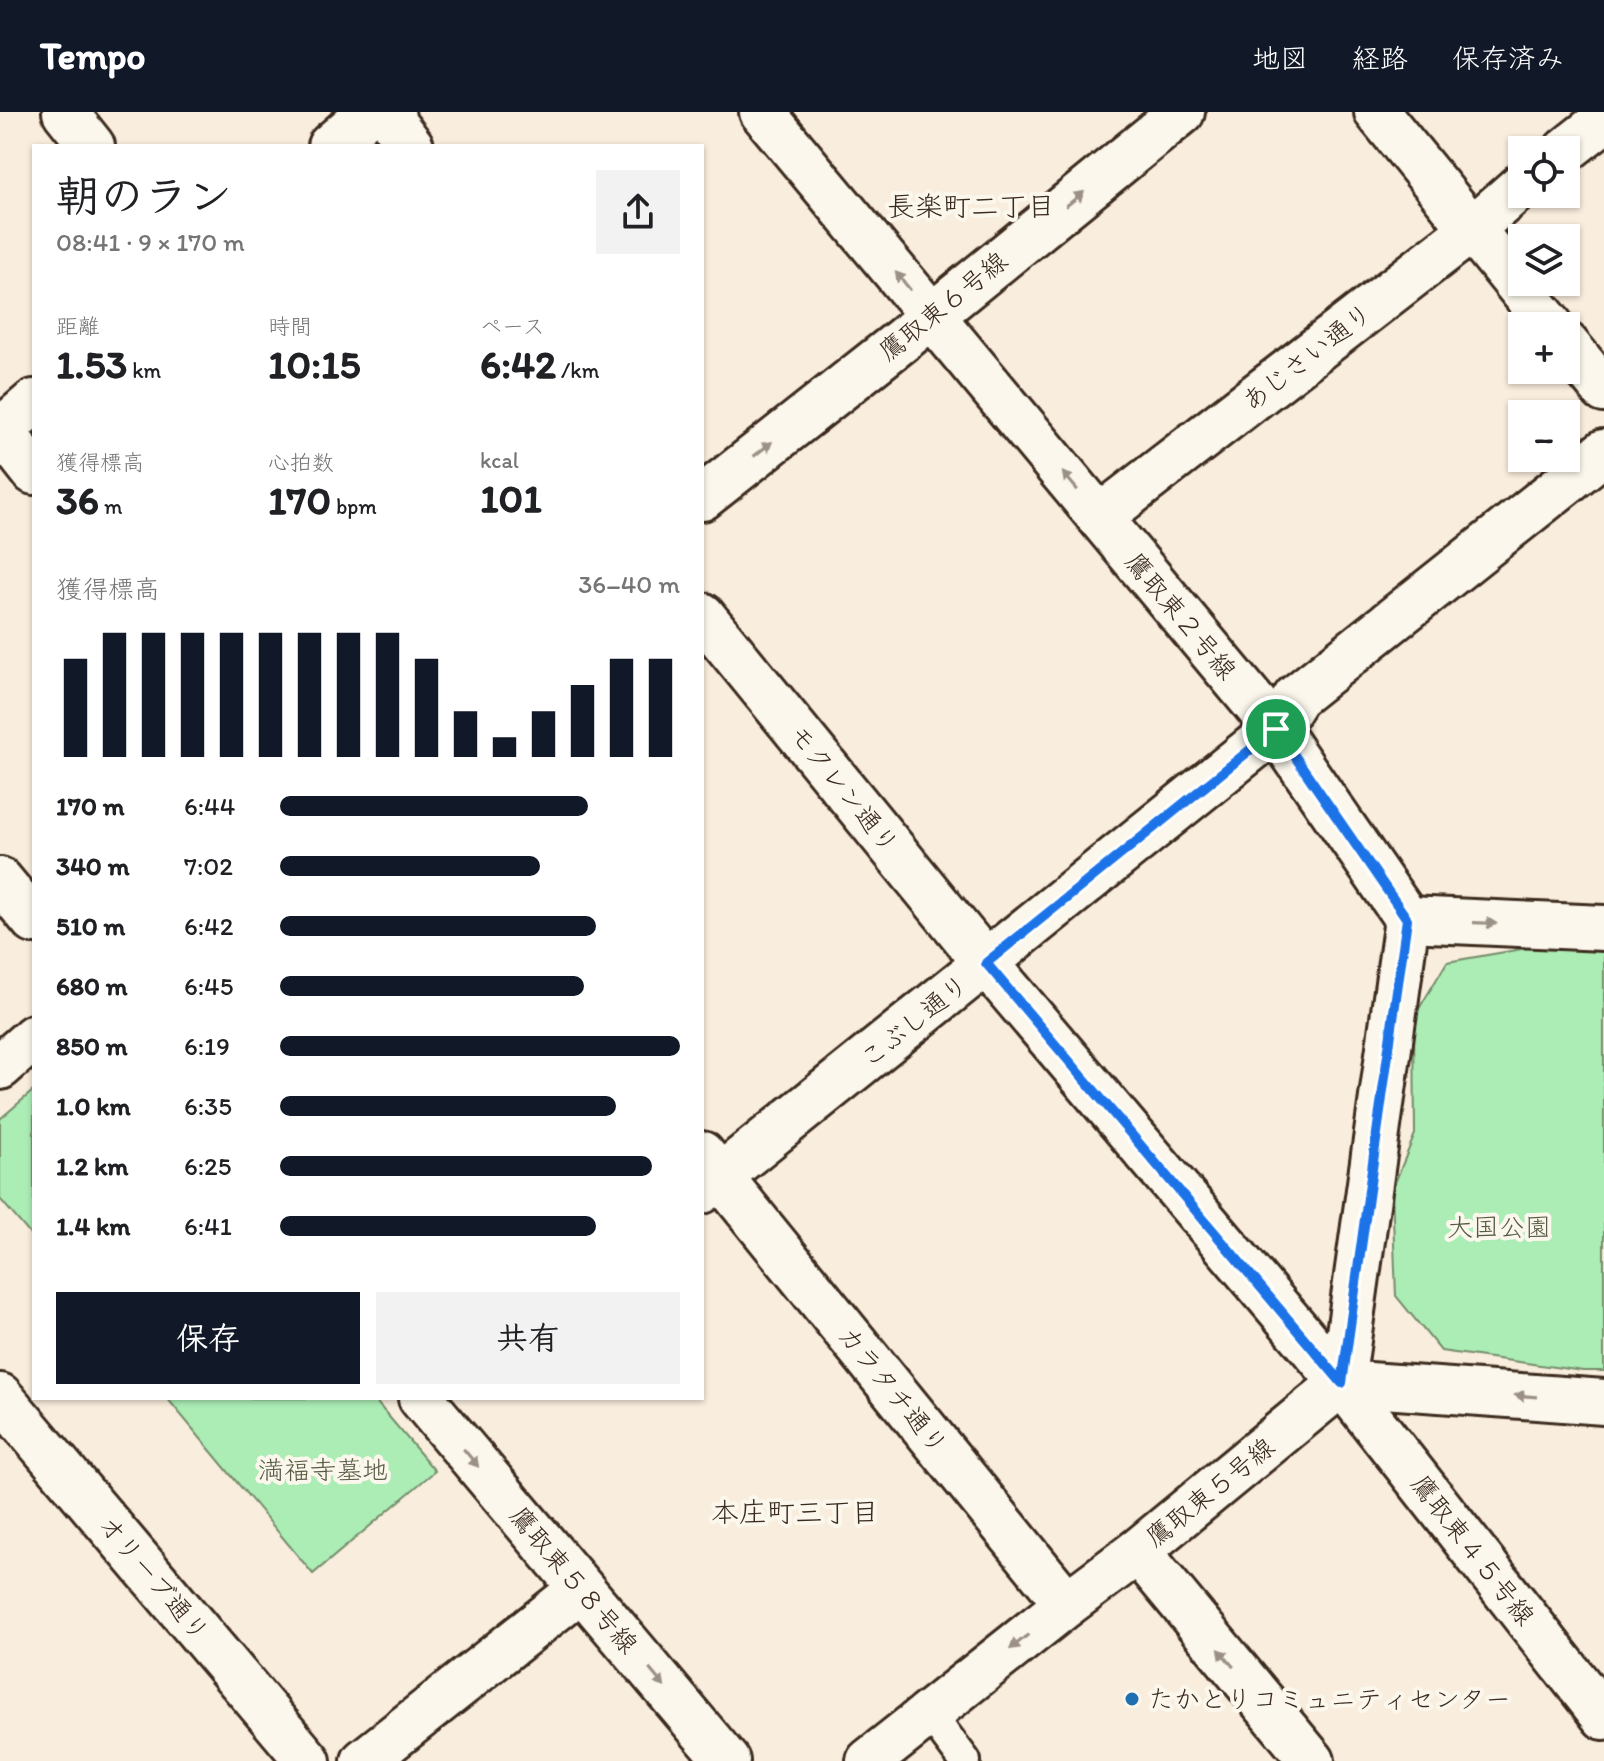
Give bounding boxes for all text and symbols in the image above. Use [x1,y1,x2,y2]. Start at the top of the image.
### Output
text: Tempo [40,33,146,79]
text: 地図 [1252,41,1308,75]
text: 経路 [1352,41,1408,75]
text: 保存済み [1452,41,1564,75]
map controls [1508,136,1580,472]
button: locate [1508,136,1580,208]
text: 朝のラン [56,169,232,222]
button: share [596,170,680,254]
district label: 長楽町二丁目 [887,189,1055,223]
one-way arrow [1065,191,1085,208]
button: layers [1508,224,1580,296]
text: 08:41 · 9 × 170 m [56,226,245,258]
street label: 鷹取東６号線 [872,244,1014,368]
one-way arrow [895,271,912,291]
street label: あじさい通り [1236,296,1378,418]
button: + [1508,312,1580,384]
text: 距離 [56,313,100,340]
text: 時間 [268,313,312,340]
text: ペース [480,313,545,340]
text: 1.53 [56,340,127,388]
text: 10:15 [268,340,361,388]
text: 6:42 [480,340,556,388]
text: km [127,357,161,384]
text: /km [556,357,599,384]
button: − [1508,400,1580,472]
one-way arrow [753,442,773,458]
text: kcal [480,447,519,474]
text: 獲得標高 [56,449,144,476]
text: 心拍数 [268,449,334,476]
one-way arrow [1061,470,1078,491]
text: 101 [480,474,542,522]
text: 36 [56,476,99,524]
text: 170 [268,476,331,524]
text: m [99,493,122,520]
text: bpm [331,493,377,520]
street label: 鷹取東２号線 [1119,546,1243,686]
text: 36–40 m [578,568,680,600]
text: 獲得標高 [56,573,160,605]
pin [1242,695,1310,763]
icon: arrive [1254,707,1298,751]
street label: モクレン通り [782,718,906,860]
text: 170 m [56,790,125,822]
text: 6:44 [184,790,235,822]
text: 340 m [56,850,130,882]
text: 7:02 [184,850,233,882]
text: 510 m [56,910,125,942]
text: 6:42 [184,910,233,942]
one-way arrow [1473,916,1498,929]
street label: こぶし通り [853,968,975,1074]
text: 680 m [56,970,128,1002]
text: 6:45 [184,970,233,1002]
text: 850 m [56,1030,128,1062]
text: 6:19 [184,1030,230,1062]
text: 1.0 km [56,1090,131,1122]
text: 6:35 [184,1090,232,1122]
text: 1.2 km [56,1150,128,1182]
text: 6:25 [184,1150,231,1182]
text: 1.4 km [56,1210,130,1242]
text: 6:41 [184,1210,232,1242]
park label: 大国公園 [1447,1211,1551,1243]
button: 保存 [56,1292,360,1384]
button: 共有 [376,1292,680,1384]
street label: カラタチ通り [831,1319,955,1461]
one-way arrow [1513,1389,1538,1402]
street label: 鷹取東５号線 [1139,1430,1281,1554]
one-way arrow [462,1448,479,1468]
park label: 満福寺墓地 [258,1454,388,1486]
street label: 鷹取東４５号線 [1404,1468,1542,1632]
district label: 本庄町三丁目 [711,1495,879,1529]
street label: 鷹取東５８号線 [503,1500,645,1660]
street label: オリーブ通り [92,1508,216,1648]
one-way arrow [1009,1633,1029,1649]
one-way arrow [1218,1648,1235,1668]
one-way arrow [648,1668,665,1688]
place label: たかとりコミュニティセンター [1148,1683,1511,1715]
marker: たかとりコミュニティセンター [1123,1690,1141,1708]

